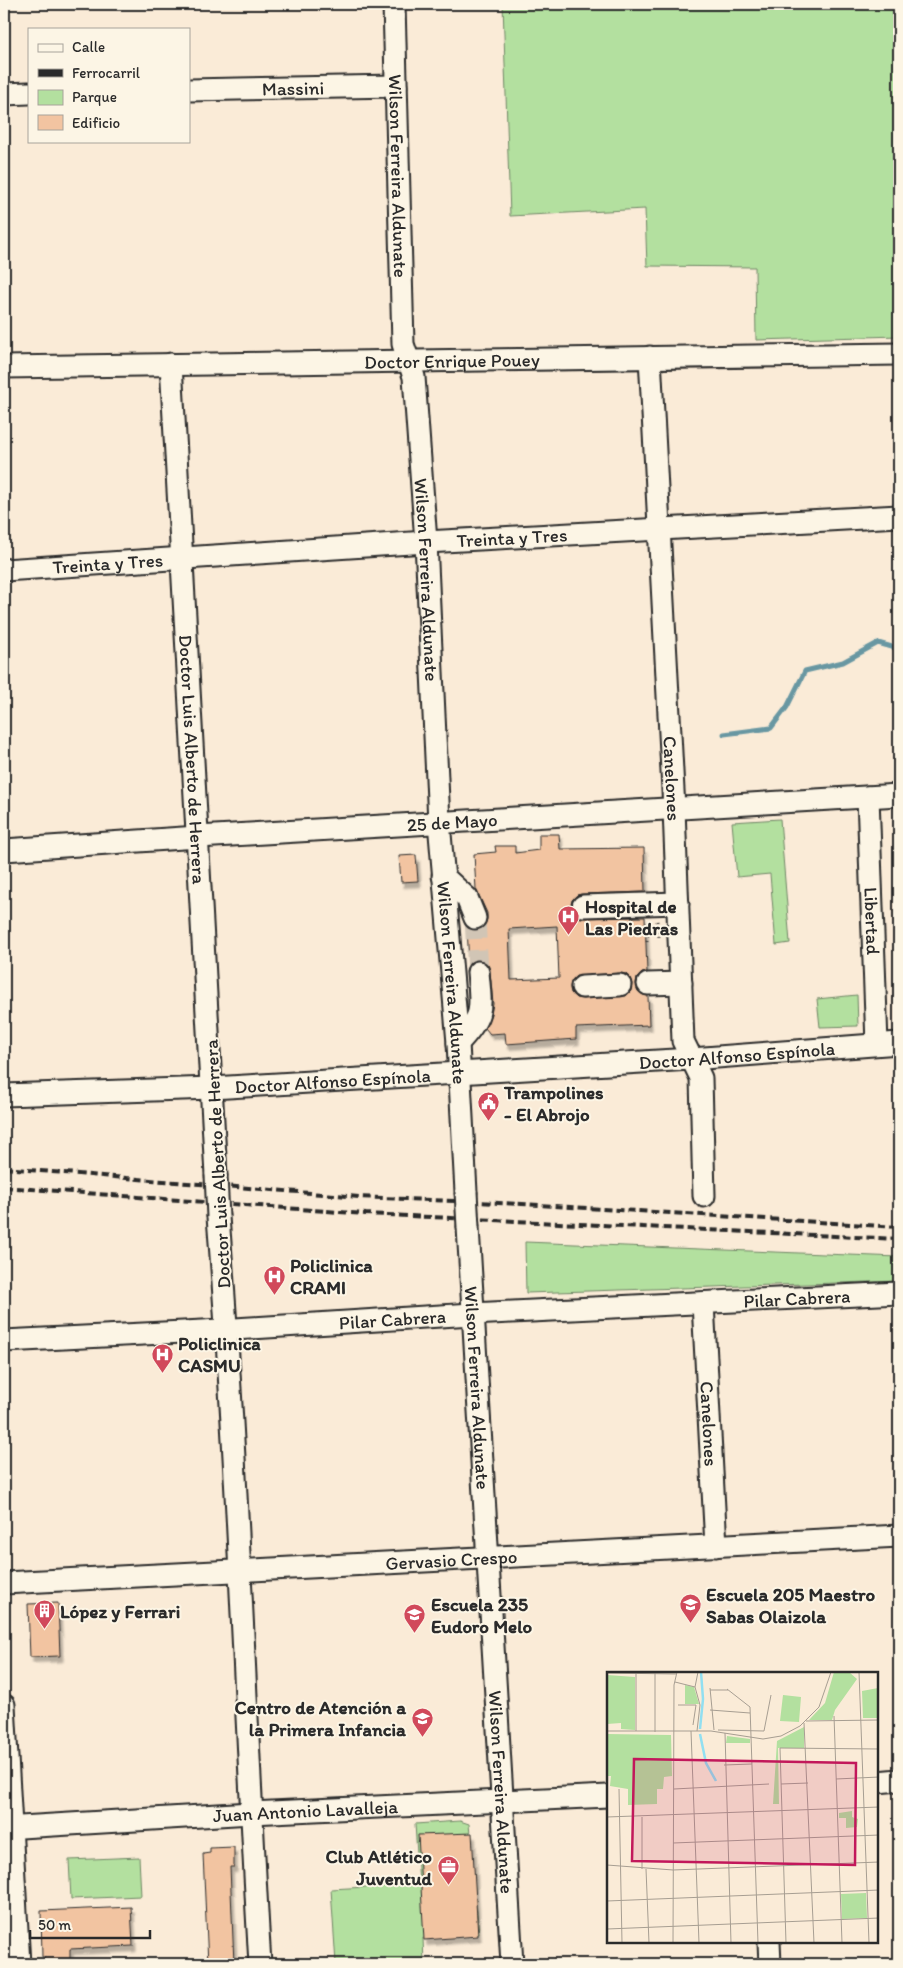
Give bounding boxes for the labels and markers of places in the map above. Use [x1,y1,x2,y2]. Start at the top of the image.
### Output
place label: Hospital de Las Piedras [585,895,679,940]
hospital icon: Hospital de Las Piedras [557,905,581,936]
place label: Trampolines - El Abrojo [503,1081,604,1126]
public building icon: Trampolines - El Abrojo [476,1091,500,1122]
place label: Policlinica CRAMI [290,1254,373,1299]
hospital icon: Policlinica CRAMI [262,1264,286,1295]
place label: Policlinica CASMU [178,1332,261,1377]
hospital icon: Policlinica CASMU [150,1342,174,1373]
place label: Escuela 205 Maestro Sabas Olaizola [706,1583,876,1628]
place label: Escuela 235 Eudoro Melo [431,1593,533,1638]
school or university icon: Escuela 205 Maestro Sabas Olaizola [678,1593,702,1624]
building icon: López y Ferrari [32,1599,56,1630]
place label: López y Ferrari [60,1600,181,1623]
school or university icon: Escuela 235 Eudoro Melo [403,1603,427,1634]
place label: Centro de Atención a la Primera Infancia [235,1696,407,1741]
school or university icon: Centro de Atención a la Primera Infancia [410,1706,434,1737]
place label: Club Atlético Juventud [325,1845,432,1890]
office icon: Club Atlético Juventud [436,1855,460,1886]

